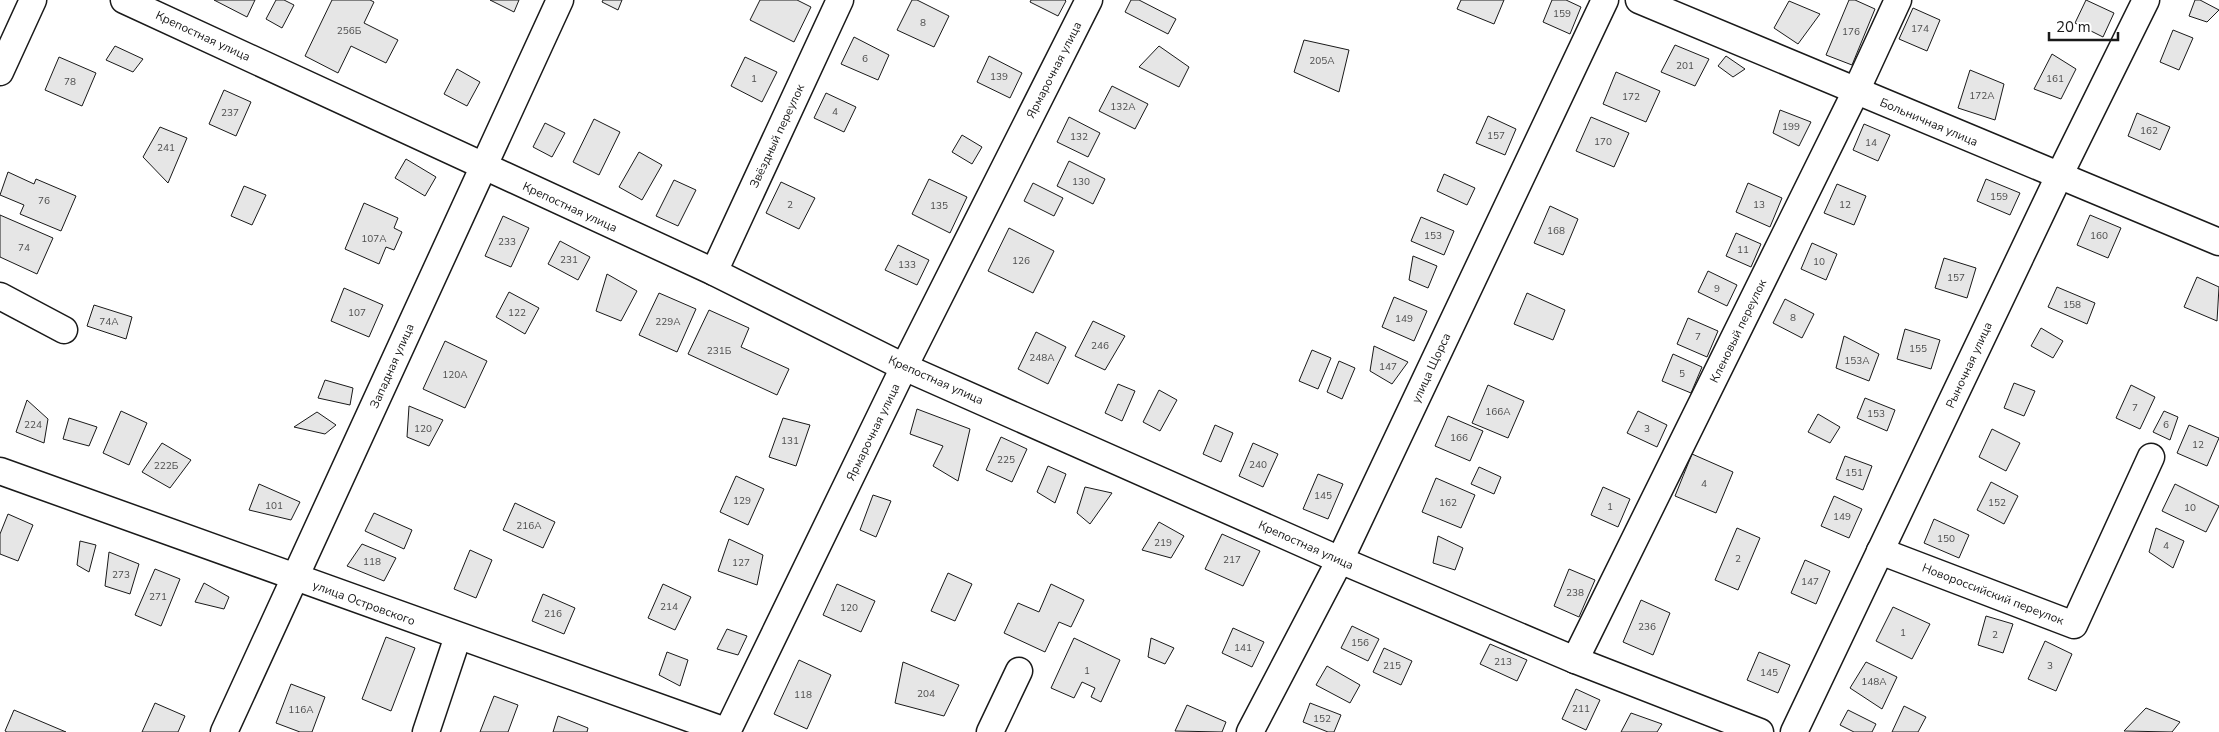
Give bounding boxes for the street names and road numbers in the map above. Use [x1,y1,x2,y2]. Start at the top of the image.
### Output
street label: Крепостная улица [153,7,253,65]
street label: Ярмарочная улица [1023,19,1085,121]
street label: Звёздный переулок [746,81,808,191]
street label: Больничная улица [1877,94,1981,150]
street label: Крепостная улица [520,178,620,236]
street label: Кленовый переулок [1706,276,1770,385]
street label: Рыночная улица [1942,319,1996,411]
street label: Западная улица [366,321,418,411]
street label: улица Щорса [1408,330,1454,406]
street label: Крепостная улица [886,352,986,408]
street label: Ярмарочная улица [842,381,904,483]
street label: Крепостная улица [1256,517,1356,573]
street label: Новороссийский переулок [1920,560,2067,629]
street label: улица Островского [311,577,418,629]

